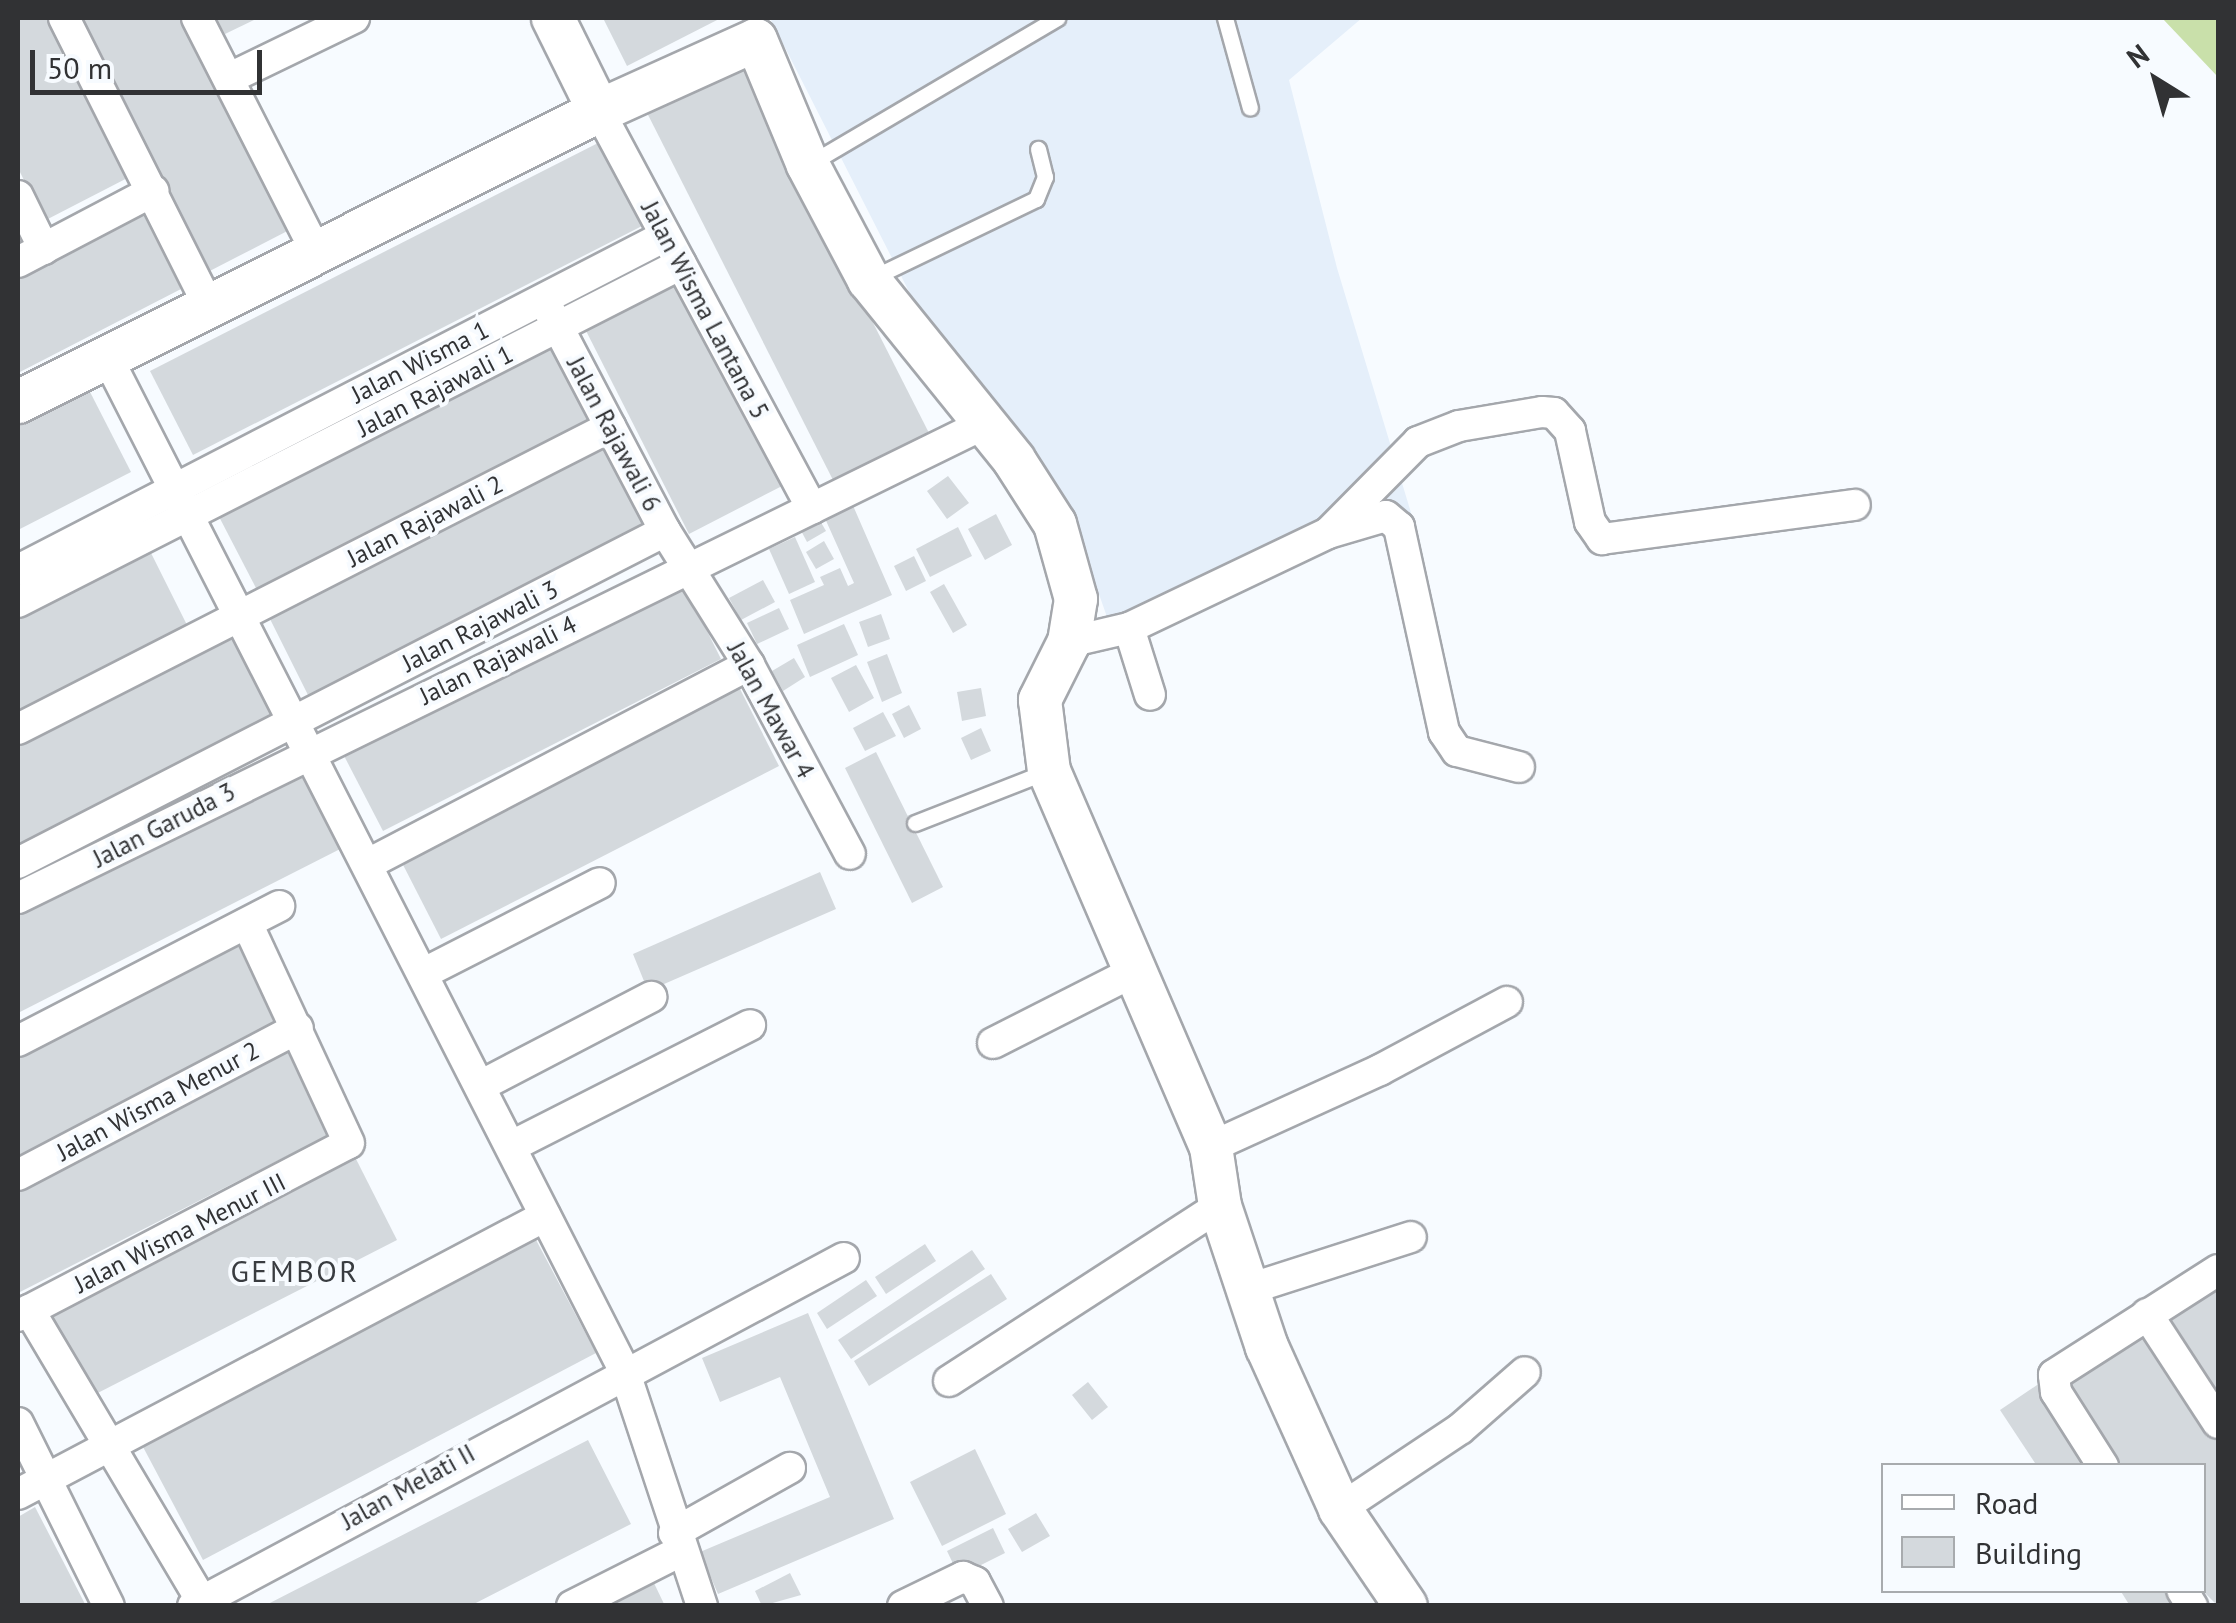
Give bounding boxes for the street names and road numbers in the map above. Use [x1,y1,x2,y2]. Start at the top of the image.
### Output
street label: Jalan Wisma Lantana 5 [635,196,775,424]
street label: Jalan Wisma 1 [346,314,494,410]
street label: Jalan Rajawali 1 [352,339,518,443]
street label: Jalan Rajawali 6 [561,352,667,516]
street label: Jalan Rajawali 2 [342,469,508,573]
street label: Jalan Rajawali 3 [397,574,563,678]
street label: Jalan Rajawali 4 [415,609,581,711]
street label: Jalan Mawar 4 [721,636,821,784]
street label: Jalan Garuda 3 [88,776,240,874]
street label: Jalan Wisma Menur 2 [51,1035,265,1167]
street label: Jalan Wisma Menur III [69,1167,291,1299]
street label: Jalan Melati II [336,1438,480,1536]

